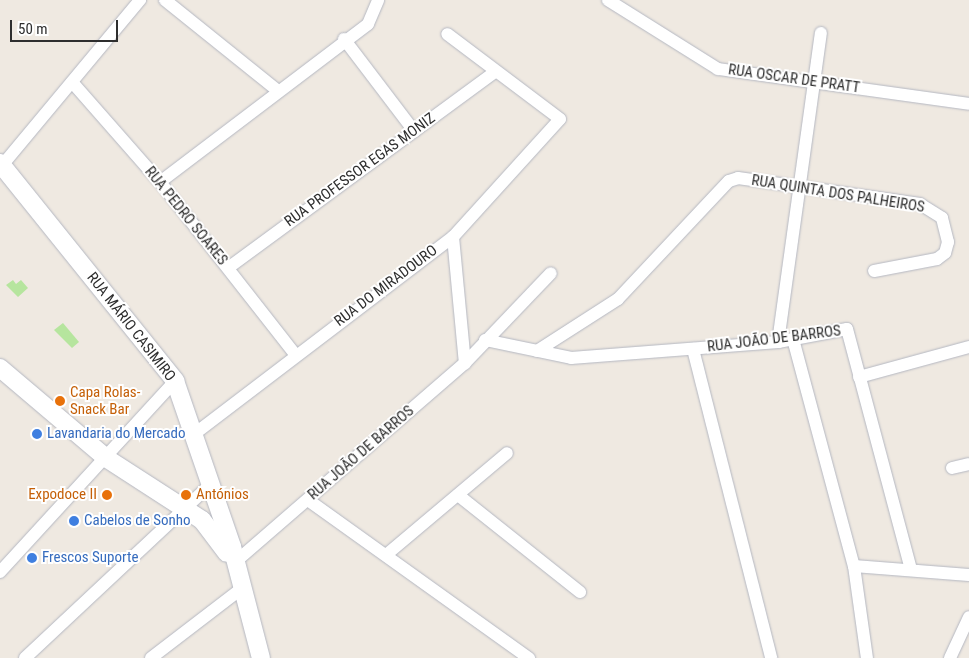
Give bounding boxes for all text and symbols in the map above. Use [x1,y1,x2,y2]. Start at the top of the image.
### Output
scale bar [12,10,120,42]
text: 50 m [18,20,48,38]
street label: RUA OSCAR DE PRATT [727,61,861,97]
street label: RUA PROFESSOR EGAS MONIZ [281,109,439,231]
street label: RUA PEDRO SOARES [141,163,231,269]
street label: RUA QUINTA DOS PALHEIROS [750,171,926,217]
street label: RUA DO MIRADOURO [331,241,441,331]
street label: RUA MÁRIO CASIMIRO [83,269,179,385]
street label: RUA JOÃO DE BARROS [706,322,842,356]
place label: Capa Rolas- Snack Bar [70,383,140,418]
marker: Capa Rolas- Snack Bar [54,395,66,407]
street label: RUA JOÃO DE BARROS [304,402,418,504]
place label: Lavandaria do Mercado [47,425,186,443]
marker: Lavandaria do Mercado [31,428,43,440]
place label: Expodoce II [28,486,97,504]
place label: Antónios [196,486,249,504]
marker: Expodoce II [101,489,113,501]
marker: Antónios [180,489,192,501]
place label: Cabelos de Sonho [84,512,191,530]
marker: Cabelos de Sonho [68,515,80,527]
place label: Frescos Suporte [42,549,138,567]
marker: Frescos Suporte [26,552,38,564]

